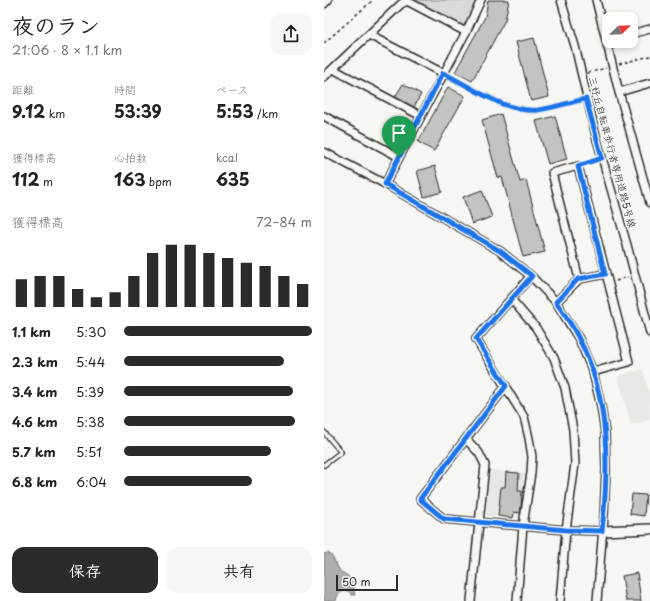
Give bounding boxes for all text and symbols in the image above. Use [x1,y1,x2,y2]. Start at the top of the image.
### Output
text: 夜のラン [12,8,100,41]
north arrow [602,12,638,48]
map controls [602,12,638,48]
button: share [270,13,312,55]
text: 21:06 · 8 × 1.1 km [12,40,122,59]
street label: 三好丘自転車歩行者専用道路5号線 [586,75,640,229]
text: 距離 [12,81,34,98]
text: 時間 [114,81,136,98]
text: ペース [216,81,248,98]
text: 9.12 [12,98,45,124]
text: 53:39 [114,98,162,124]
text: 5:53 [216,98,254,124]
text: km [45,105,65,122]
text: /km [254,105,278,122]
pin [382,116,416,157]
icon: arrive [388,122,410,144]
text: 獲得標高 [12,149,56,166]
text: 心拍数 [114,149,147,166]
text: kcal [216,149,238,166]
text: 112 [12,166,39,192]
text: 163 [114,166,145,192]
text: 635 [216,166,250,192]
text: m [39,173,53,190]
text: bpm [145,173,172,190]
text: 獲得標高 [12,212,64,231]
text: 72–84 m [256,212,312,231]
text: 1.1 km [12,322,51,341]
text: 5:30 [76,322,106,341]
text: 2.3 km [12,352,58,371]
text: 5:44 [76,352,105,371]
text: 3.4 km [12,382,57,401]
text: 5:39 [76,382,104,401]
text: 4.6 km [12,412,58,431]
text: 5:38 [76,412,105,431]
text: 5.7 km [12,442,56,461]
text: 5:51 [76,442,102,461]
text: 6.8 km [12,472,57,491]
text: 6:04 [76,472,107,491]
button: 保存 [12,547,158,593]
button: 共有 [166,547,312,593]
scale bar [336,573,398,592]
text: 50 m [342,573,371,590]

